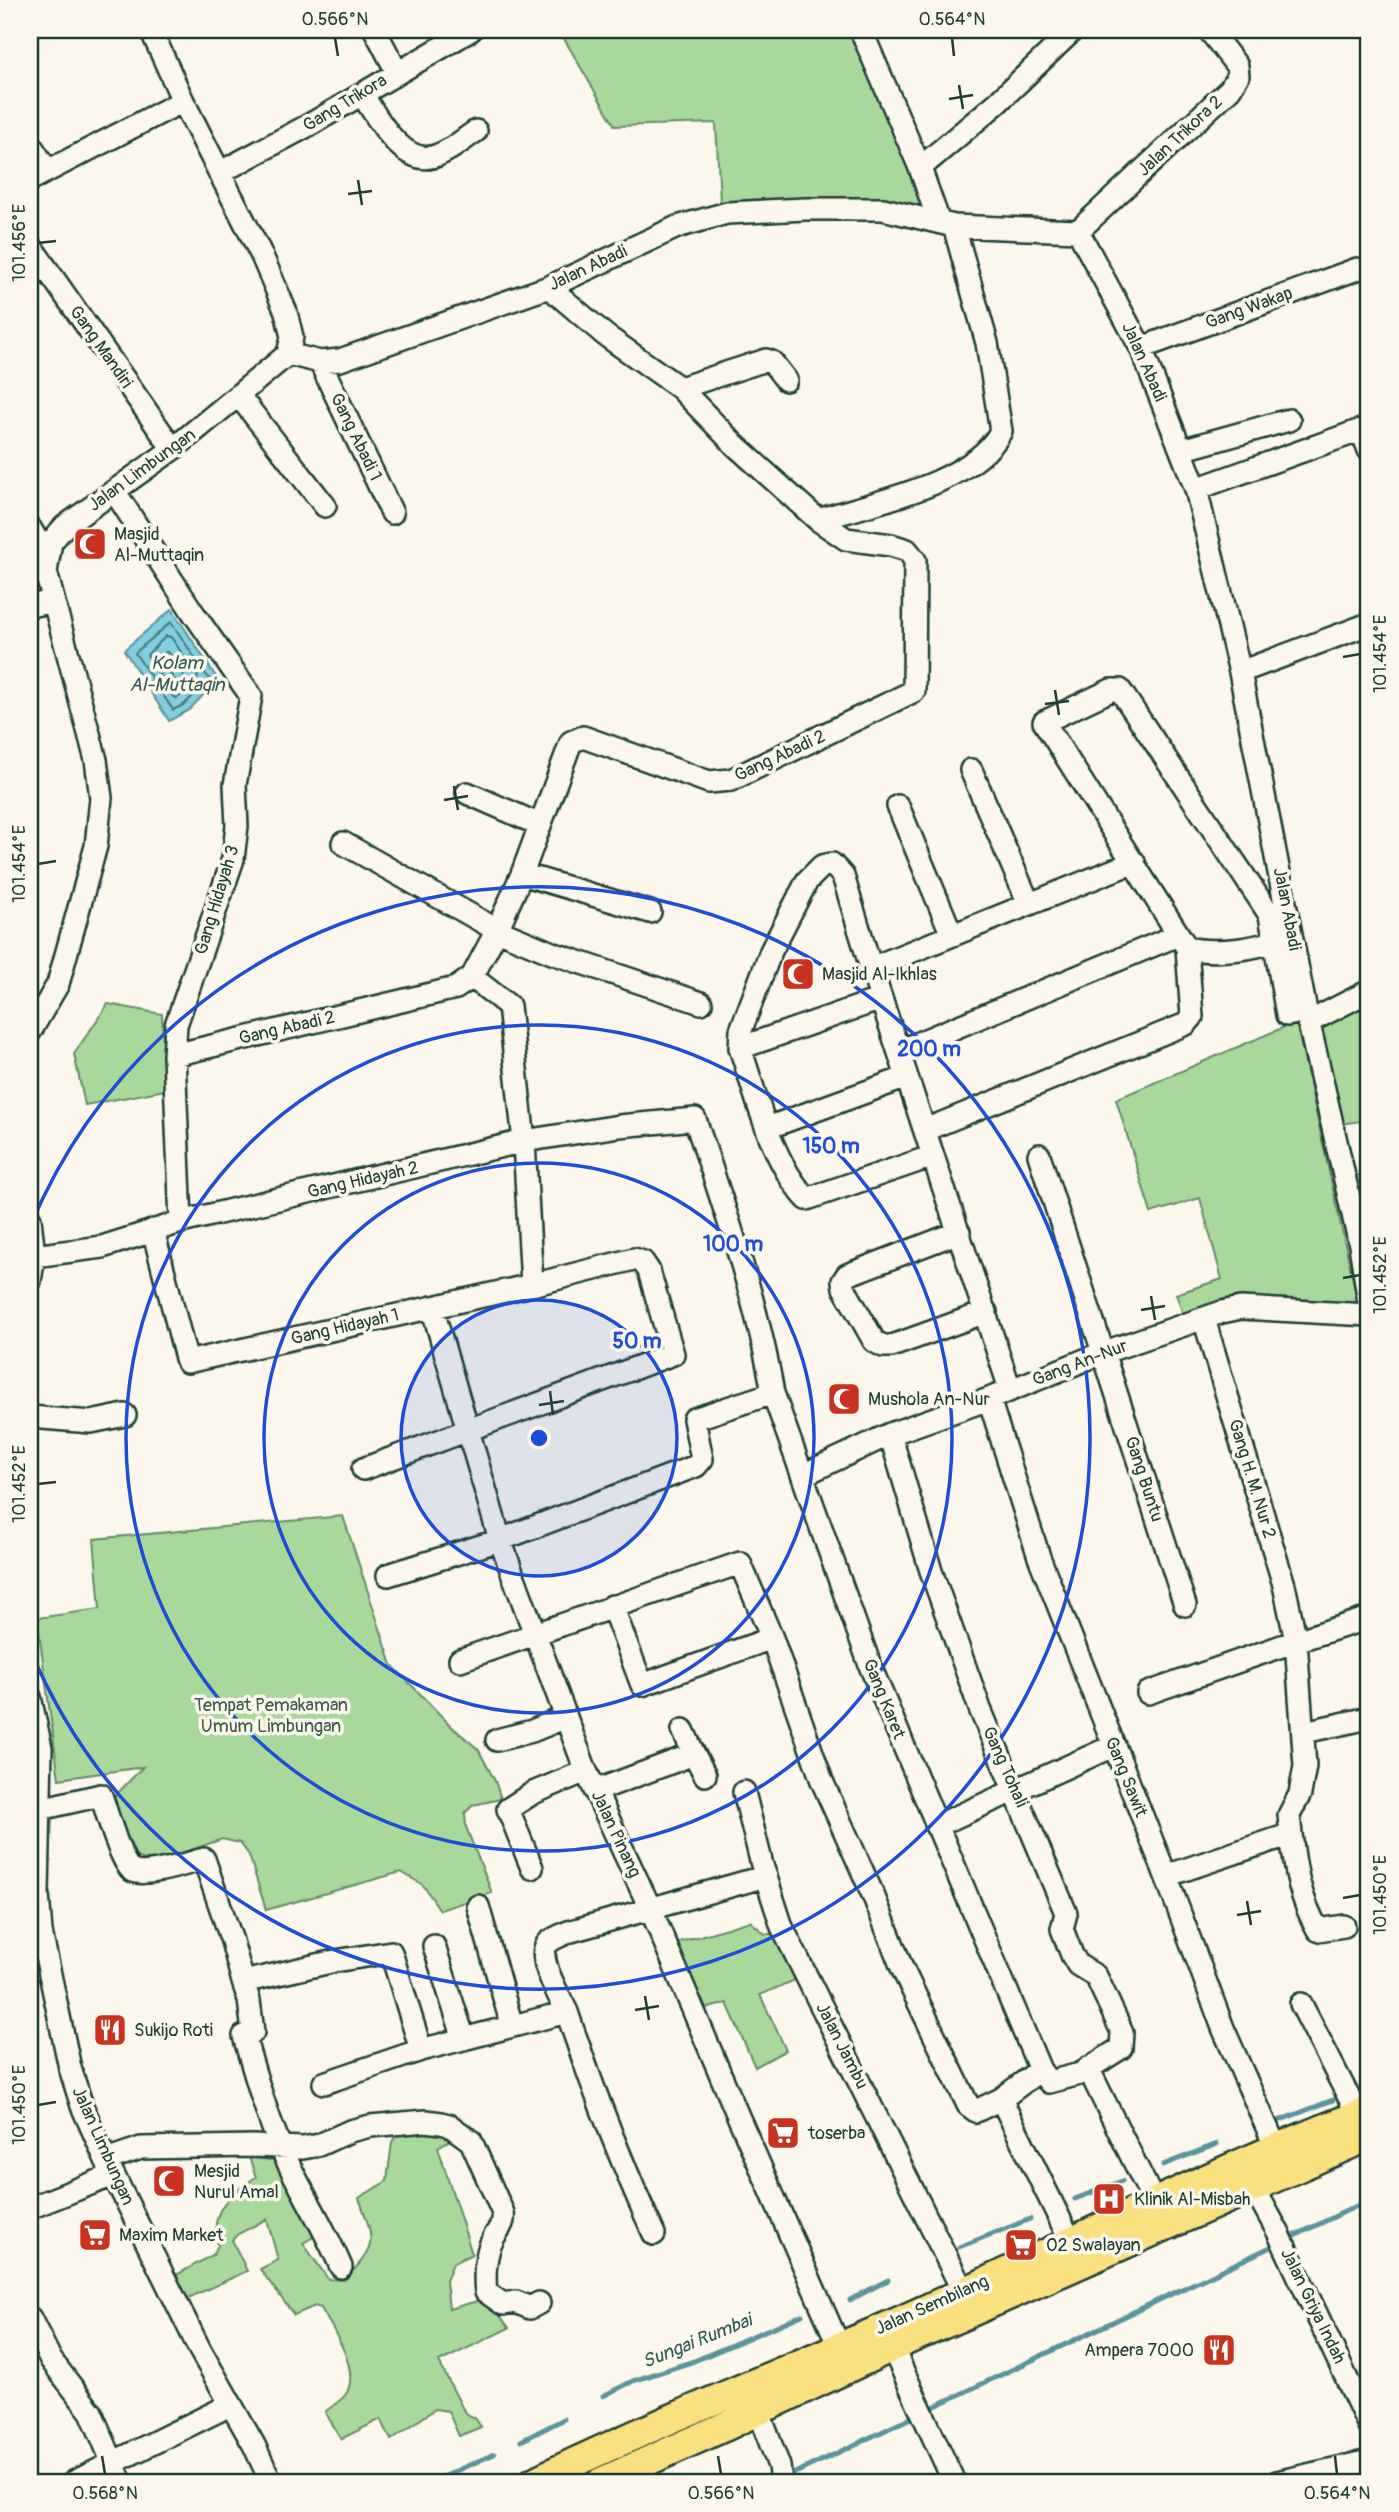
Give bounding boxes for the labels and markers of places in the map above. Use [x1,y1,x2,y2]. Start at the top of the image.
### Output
place label: Masjid Al-Muttaqin [114,523,204,567]
mosque icon: Masjid Al-Muttaqin [71,525,109,563]
mosque icon: Masjid Al-Ikhlas [779,955,817,993]
place label: Masjid Al-Ikhlas [822,963,937,986]
mosque icon: Mushola An-Nur [825,1380,863,1418]
place label: Mushola An-Nur [868,1388,990,1411]
centre of rings [527,1426,551,1450]
restaurant icon: Sukijo Roti [91,2011,129,2049]
place label: Sukijo Roti [134,2019,213,2042]
supermarket icon: toserba [764,2114,802,2152]
place label: toserba [807,2122,865,2145]
place label: Mesjid Nurul Amal [194,2160,279,2204]
mosque icon: Mesjid Nurul Amal [150,2162,188,2200]
hospital icon: Klinik Al-Misbah [1090,2180,1128,2218]
place label: Klinik Al-Misbah [1134,2188,1250,2211]
supermarket icon: Maxim Market [76,2216,114,2254]
place label: Maxim Market [119,2224,224,2247]
supermarket icon: O2 Swalayan [1002,2226,1040,2264]
place label: O2 Swalayan [1046,2234,1141,2257]
restaurant icon: Ampera 7000 [1200,2331,1238,2369]
place label: Ampera 7000 [1084,2339,1194,2362]

